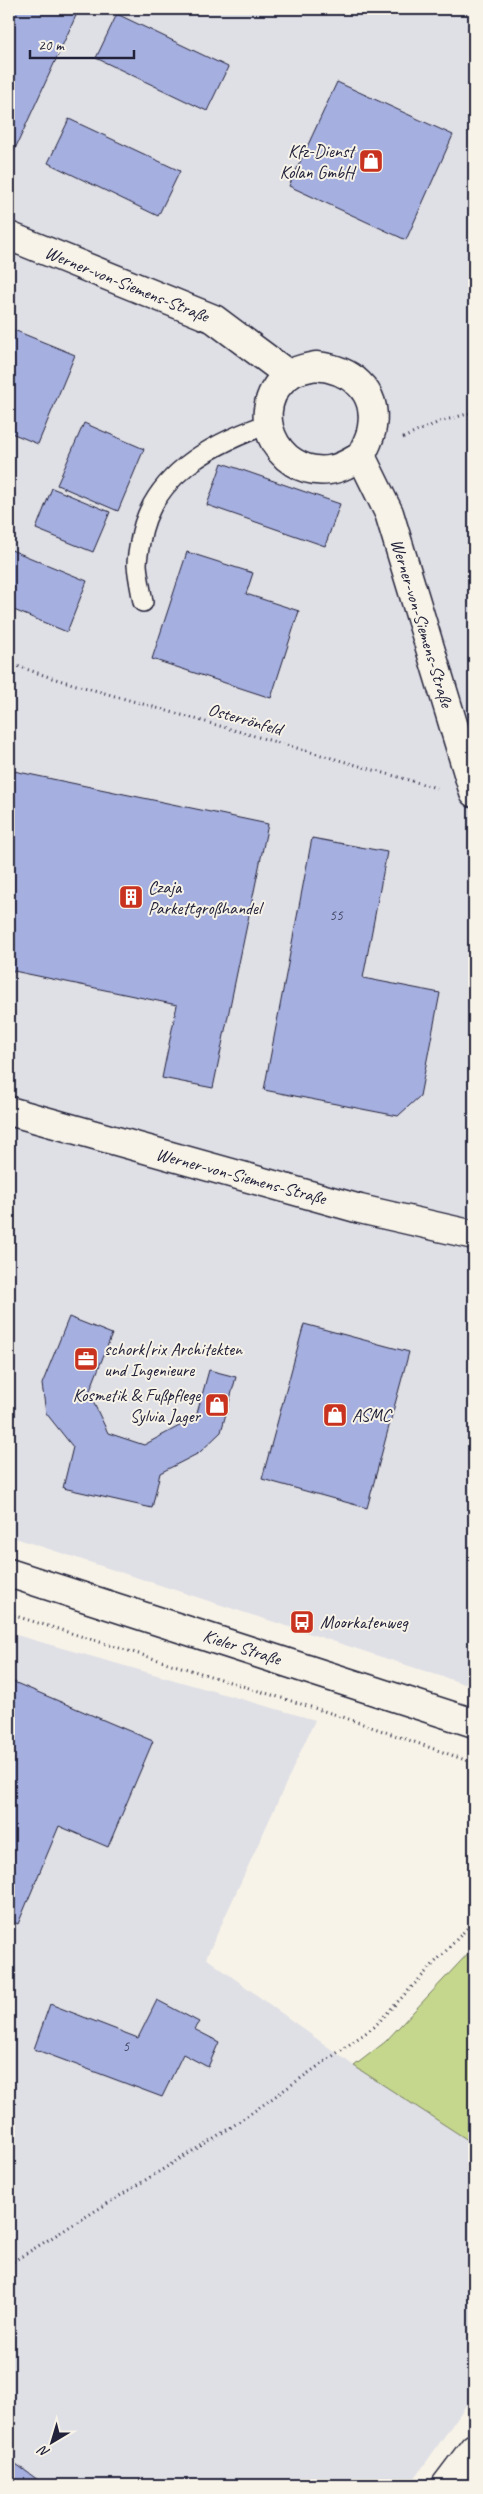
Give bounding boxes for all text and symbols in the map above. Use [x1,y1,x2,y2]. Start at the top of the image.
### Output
scale bar [30,28,134,60]
text: 20 m [38,36,65,55]
place label: Kfz-Dienst Kolan GmbH [280,140,357,183]
shop icon: Kfz-Dienst Kolan GmbH [358,148,384,174]
street label: Werner-von-Siemens-Straße [42,241,213,327]
street label: Werner-von-Siemens-Straße [386,536,458,711]
street label: Osterrönfeld [206,698,287,741]
place label: Czaja Parkettgroßhandel [148,876,264,919]
building icon: Czaja Parkettgroßhandel [118,884,144,910]
house number: 55 [329,906,344,925]
street label: Werner-von-Siemens-Straße [154,1143,329,1210]
place label: schork|rix Architekten und Ingenieure [104,1338,243,1381]
office icon: schork|rix Architekten und Ingenieure [73,1346,99,1372]
place label: Kosmetik & Fußpflege Sylvia Jager [73,1384,202,1427]
shop icon: Kosmetik & Fußpflege Sylvia Jager [204,1392,230,1418]
shop icon: ASMC [322,1402,348,1428]
place label: ASMC [352,1404,393,1426]
bus stop icon: Moorkatenweg [289,1609,315,1635]
place label: Moorkatenweg [320,1611,409,1633]
street label: Kieler Straße [201,1624,285,1670]
house number: 5 [123,2037,131,2056]
north arrow [28,2416,78,2466]
text: N [34,2441,53,2461]

